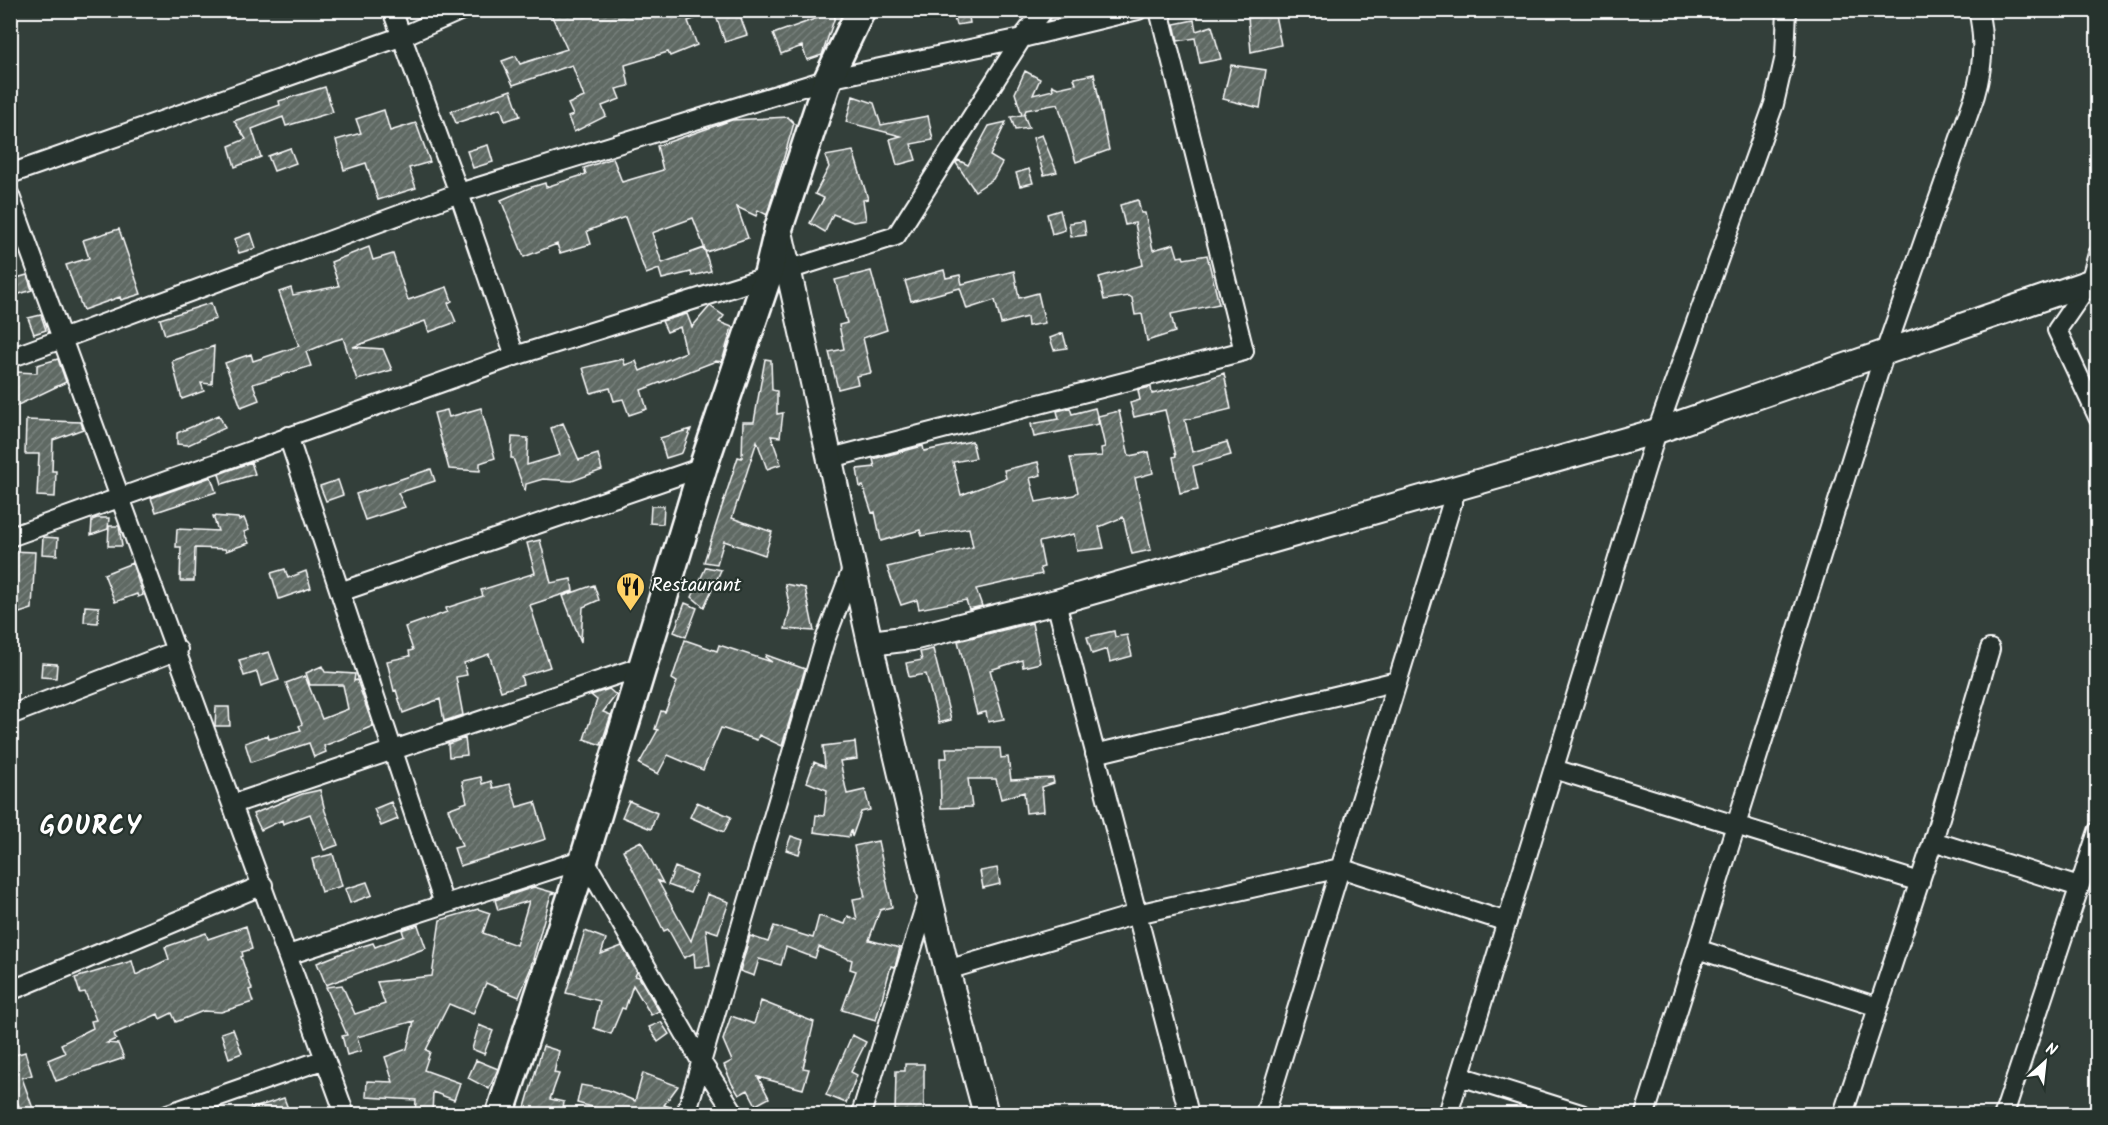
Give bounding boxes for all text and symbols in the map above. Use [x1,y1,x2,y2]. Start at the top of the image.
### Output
restaurant icon: Restaurant [614,570,646,612]
place label: Restaurant [651,570,742,602]
district label: GOURCY [40,806,142,848]
north arrow [2015,1032,2075,1092]
text: N [2041,1037,2061,1063]

